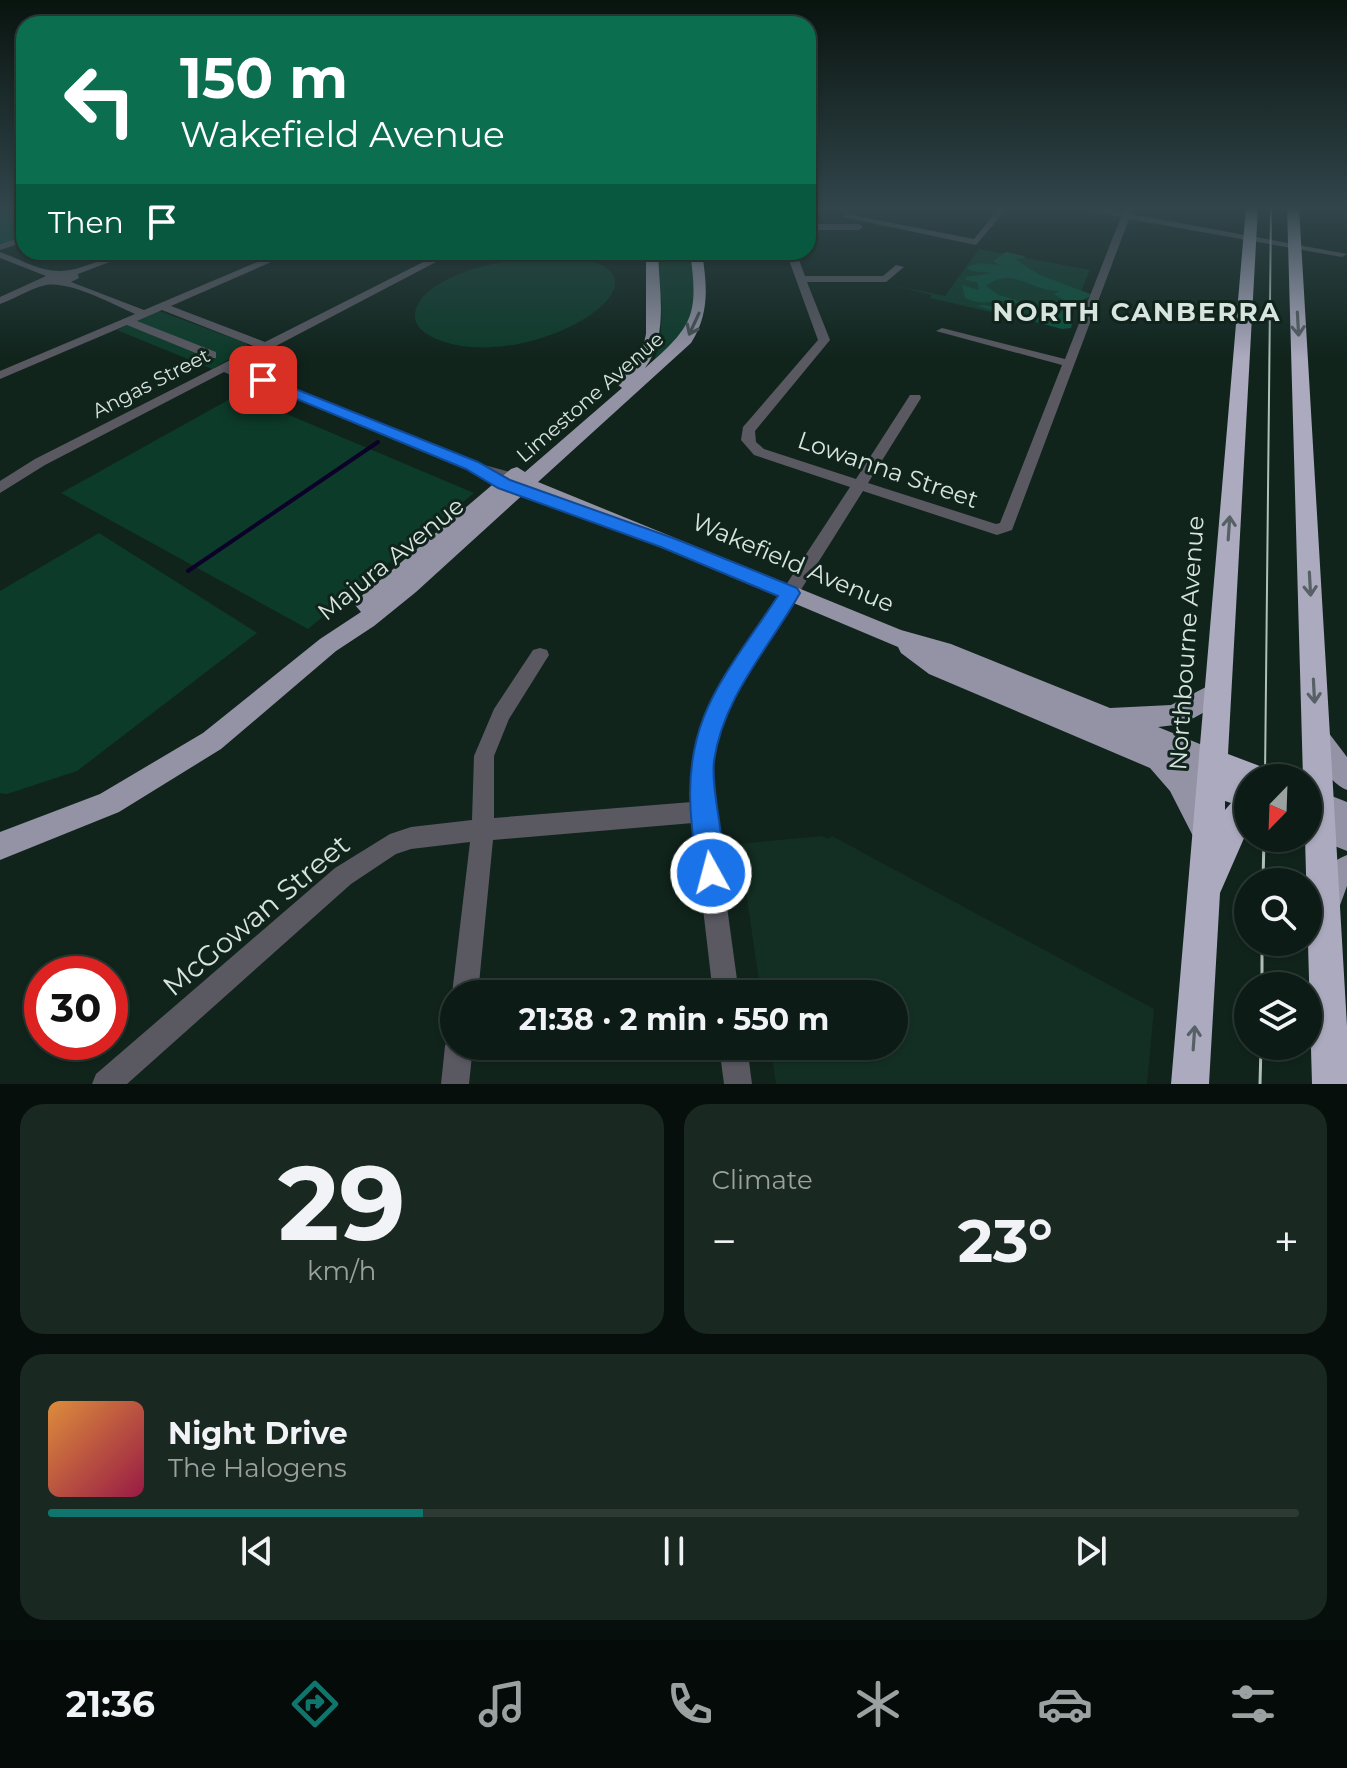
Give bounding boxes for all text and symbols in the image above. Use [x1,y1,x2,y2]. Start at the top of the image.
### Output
text: 150 m [180,44,348,112]
icon: left [48,48,152,152]
text: Wakefield Avenue [180,112,505,156]
icon: arrive [140,200,184,244]
text: Then [48,204,124,241]
district label: NORTH CANBERRA [992,296,1282,328]
one-way arrow [1291,310,1306,337]
one-way arrow [686,312,701,336]
street label: Limestone Avenue [512,327,668,467]
street label: Angas Street [88,343,214,423]
pin [229,346,297,414]
icon: arrive [241,358,285,402]
street label: Lowanna Street [794,425,982,514]
street label: Majura Avenue [312,491,470,626]
street label: Wakefield Avenue [688,507,899,618]
street label: Northbourne Avenue [1163,515,1210,771]
one-way arrow [1222,515,1237,542]
one-way arrow [1302,570,1317,597]
one-way arrow [1307,677,1322,704]
north arrow [1234,764,1322,852]
map controls [1234,764,1322,1060]
street label: McGowan Street [156,827,356,1003]
position arrow [669,831,753,915]
button: search [1234,868,1322,956]
speed limit sign: 30 [24,956,128,1060]
button: layers [1234,972,1322,1060]
text: 21:38 · 2 min · 550 m [519,1001,829,1038]
one-way arrow [1187,1025,1202,1052]
text: 29 [278,1139,406,1266]
text: Climate [712,1164,813,1196]
text: 23° [958,1204,1053,1277]
text: − [712,1214,737,1268]
text: + [1274,1214,1299,1268]
text: km/h [307,1255,376,1287]
text: Night Drive [168,1415,348,1452]
text: The Halogens [168,1452,347,1484]
icon: previous [235,1529,279,1573]
icon: pause [652,1529,696,1573]
icon: next [1069,1529,1113,1573]
icon: directions [287,1676,343,1732]
icon: music [474,1676,530,1732]
icon: phone [662,1676,718,1732]
icon: climate [850,1676,906,1732]
icon: car [1037,1676,1093,1732]
icon: filters [1225,1676,1281,1732]
text: 21:36 [66,1682,155,1726]

